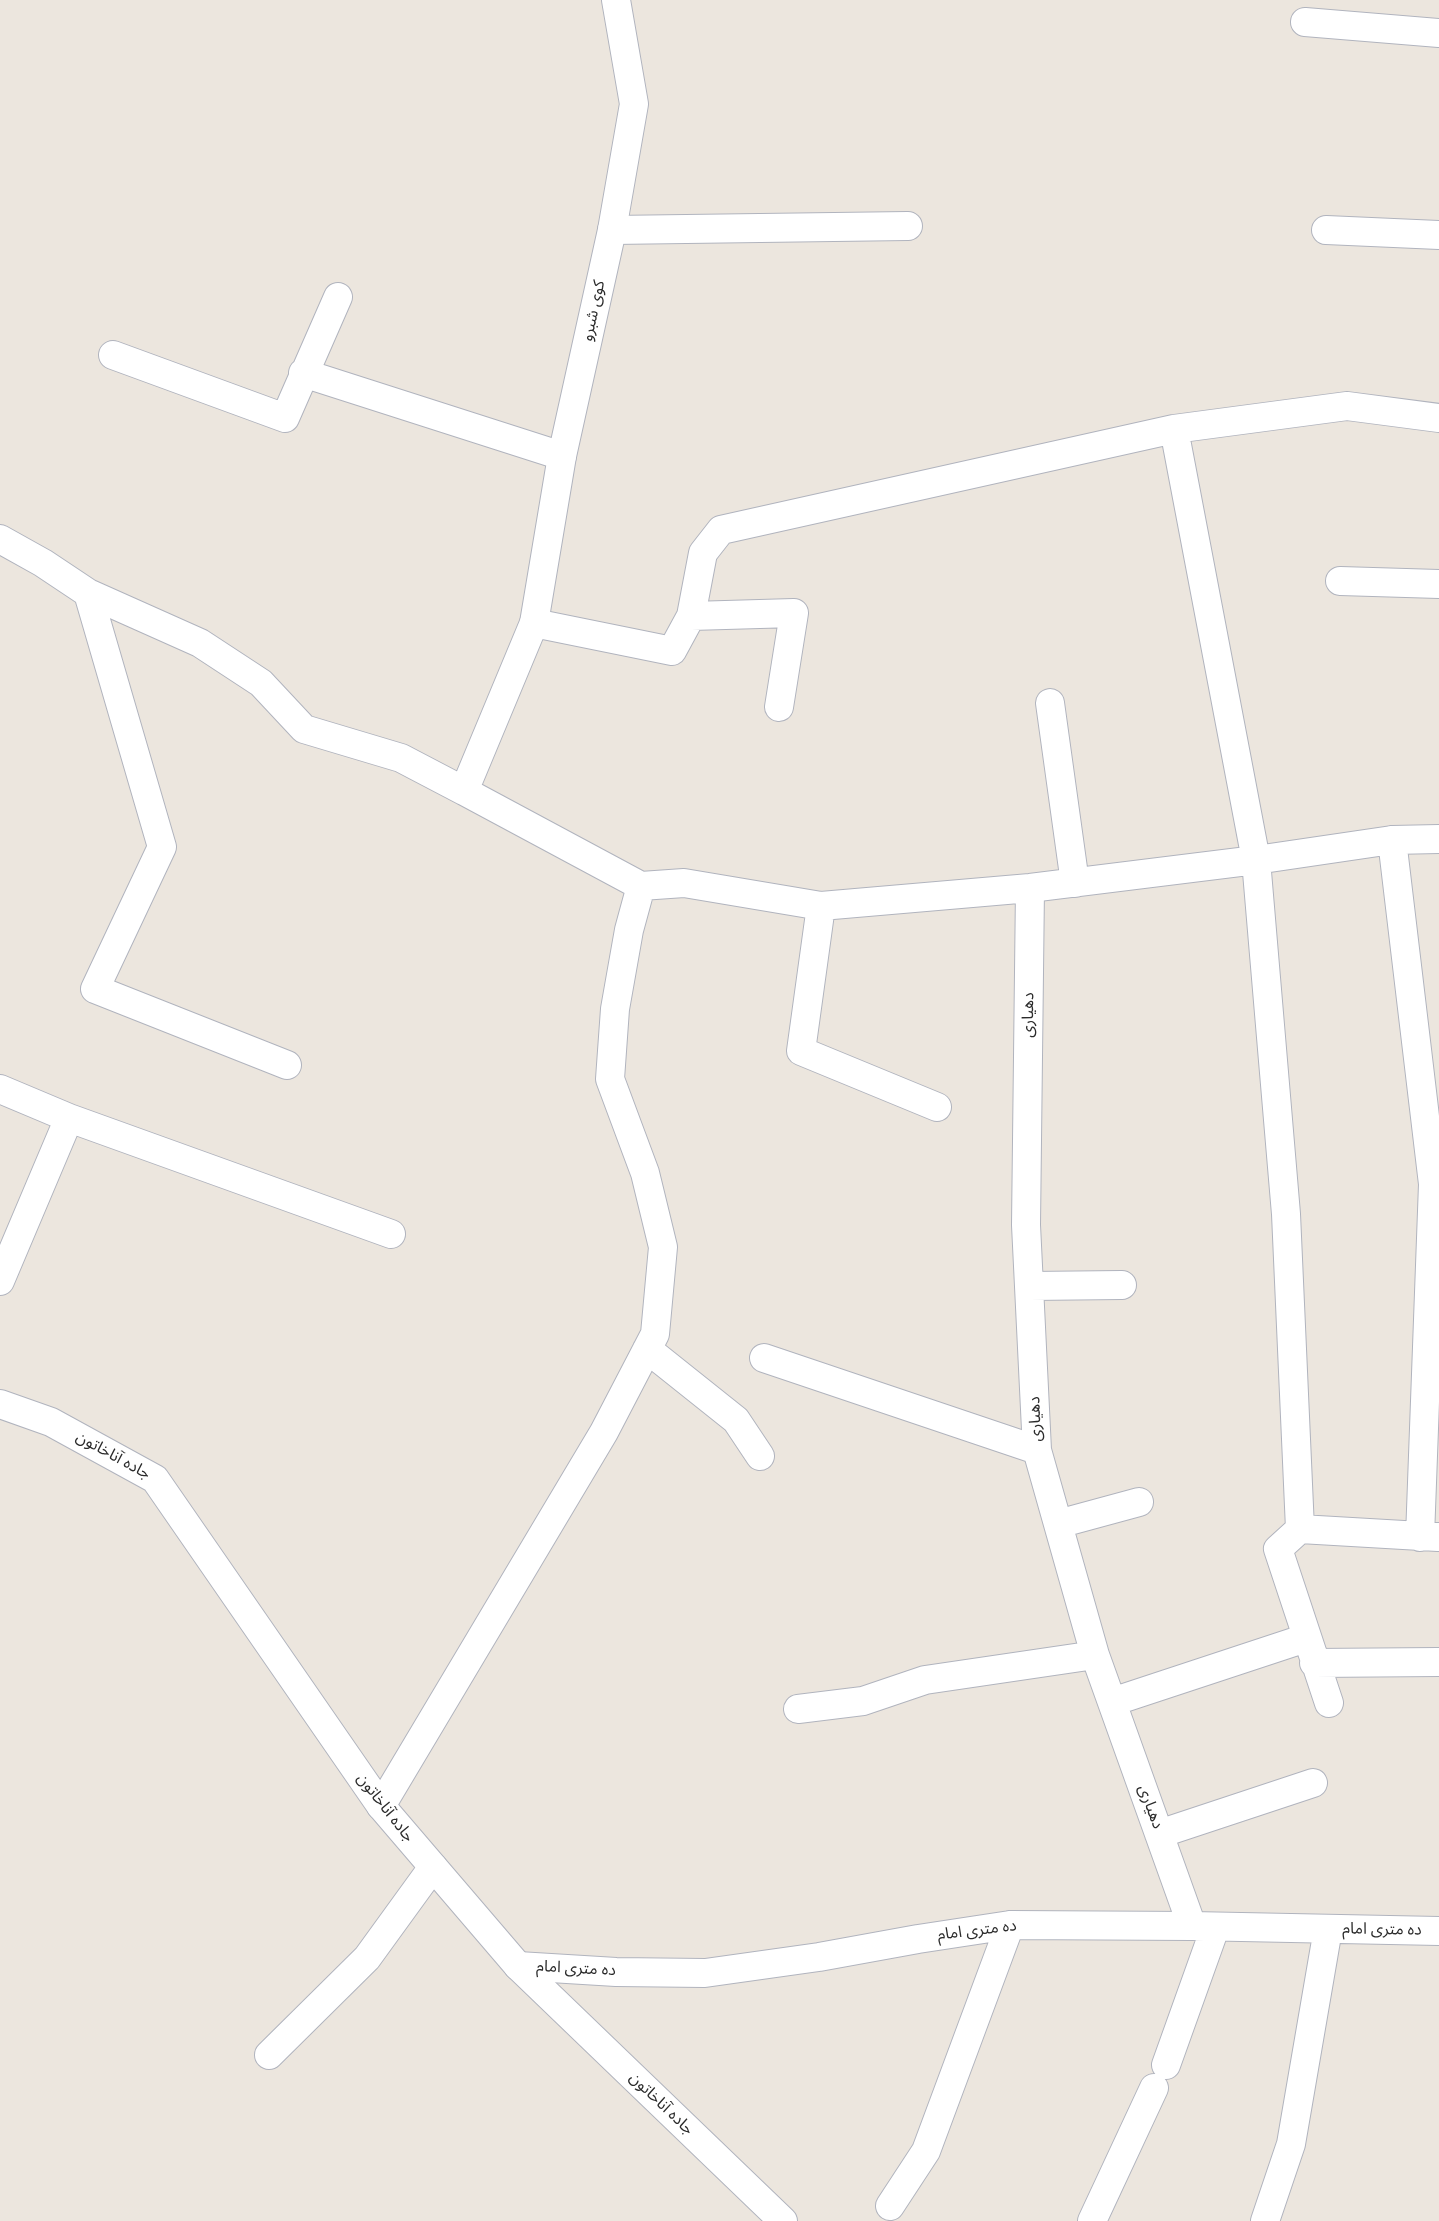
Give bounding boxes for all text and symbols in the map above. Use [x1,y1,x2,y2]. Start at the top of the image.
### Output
street label: کوی شبرو [578,279,610,343]
street label: دهیاری [1019,992,1039,1038]
street label: دهیاری [1026,1396,1046,1442]
street label: جاده آناخاتون [72,1428,154,1484]
street label: جاده آناخاتون [352,1770,418,1846]
street label: دهیاری [1133,1782,1167,1832]
street label: ده متری امام [936,1917,1018,1945]
street label: ده متری امام [1342,1920,1422,1940]
street label: ده متری امام [536,1957,616,1981]
street label: جاده آناخاتون [625,2069,697,2139]

